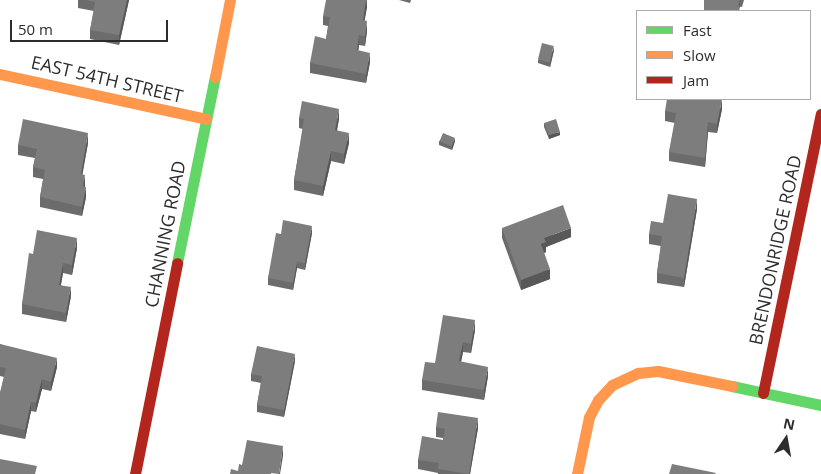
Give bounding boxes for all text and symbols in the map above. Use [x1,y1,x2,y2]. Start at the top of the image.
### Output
scale bar [12,10,170,42]
legend [636,10,811,100]
text: 50 m [18,19,53,39]
text: Fast [683,20,712,40]
text: Slow [683,45,716,65]
street label: EAST 54TH STREET [29,51,185,107]
text: Jam [683,70,709,90]
street label: BRENDONRIDGE ROAD [744,153,806,347]
street label: CHANNING ROAD [140,159,190,309]
text: N [782,413,797,434]
north arrow [761,414,811,464]

